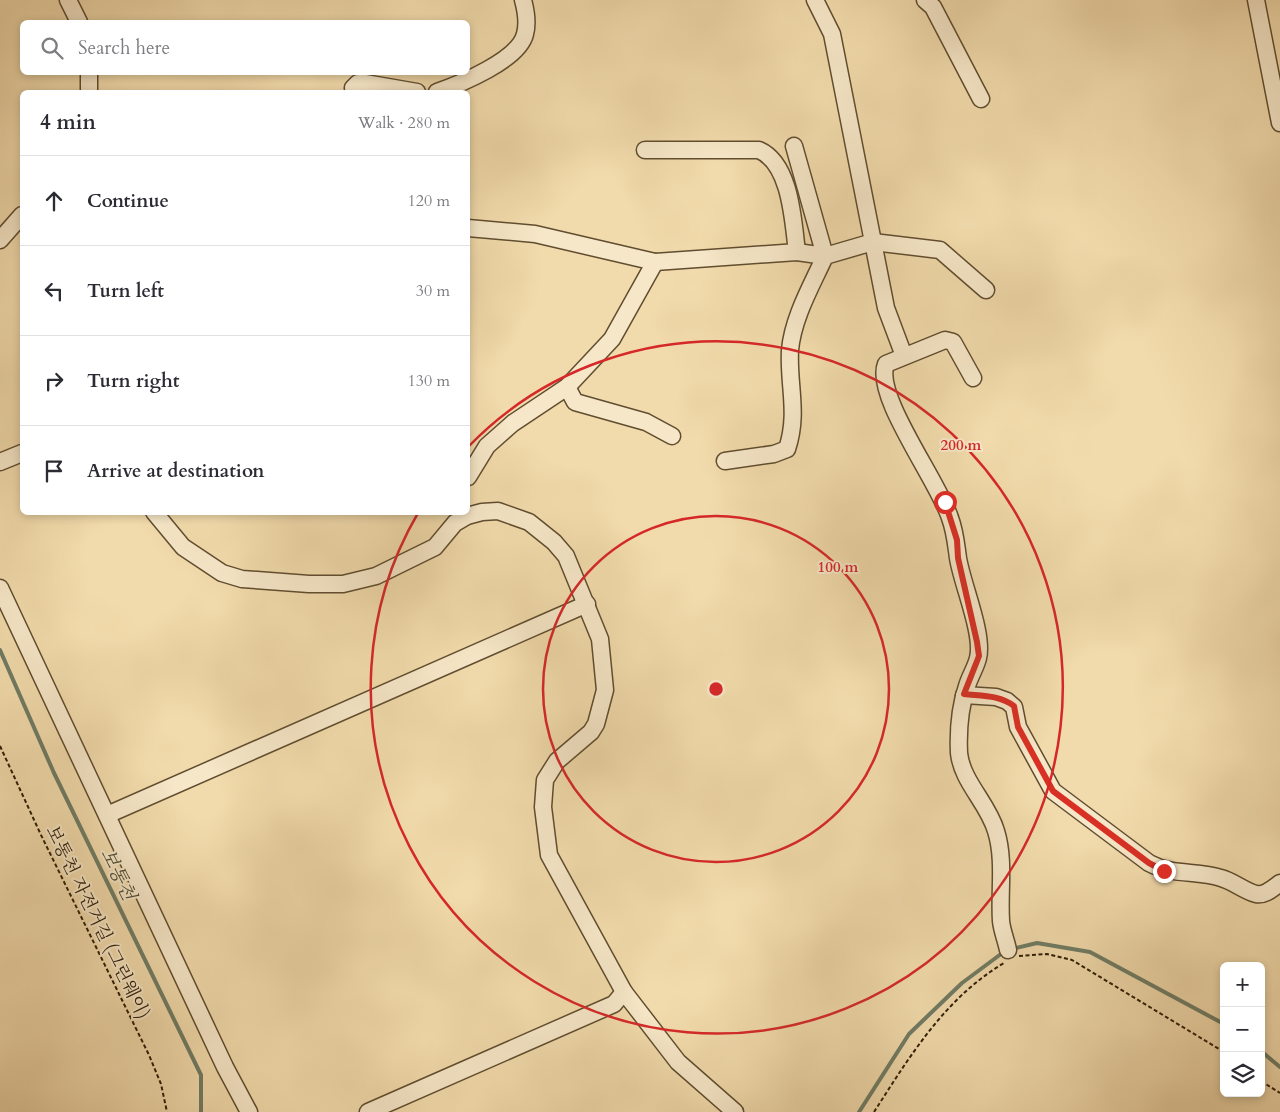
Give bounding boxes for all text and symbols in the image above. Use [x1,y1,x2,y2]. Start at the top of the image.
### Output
search box [20,20,470,75]
icon: search [38,34,66,62]
text: Search here [78,35,170,61]
text: 4 min [40,108,96,137]
text: Walk · 280 m [358,112,450,134]
icon: ahead [40,187,68,215]
text: Continue [87,188,169,214]
text: 120 m [408,190,450,212]
icon: left [40,277,68,305]
text: Turn left [87,278,164,304]
text: 30 m [416,280,450,302]
icon: right [40,367,68,395]
text: Turn right [87,368,179,394]
text: 130 m [408,370,450,392]
text: 200 m [941,435,982,455]
icon: arrive [40,457,68,485]
text: Arrive at destination [87,458,264,484]
route start [934,491,957,514]
text: 100 m [818,557,859,577]
centre of rings [707,680,725,698]
street label: 보통천 자전거길 (그린웨이) [40,821,155,1023]
water label: 보통천 [94,844,143,906]
route end [1153,860,1176,883]
map controls [1220,962,1265,1097]
button: + [1220,962,1265,1007]
button: − [1220,1007,1265,1052]
button: layers [1220,1052,1265,1097]

